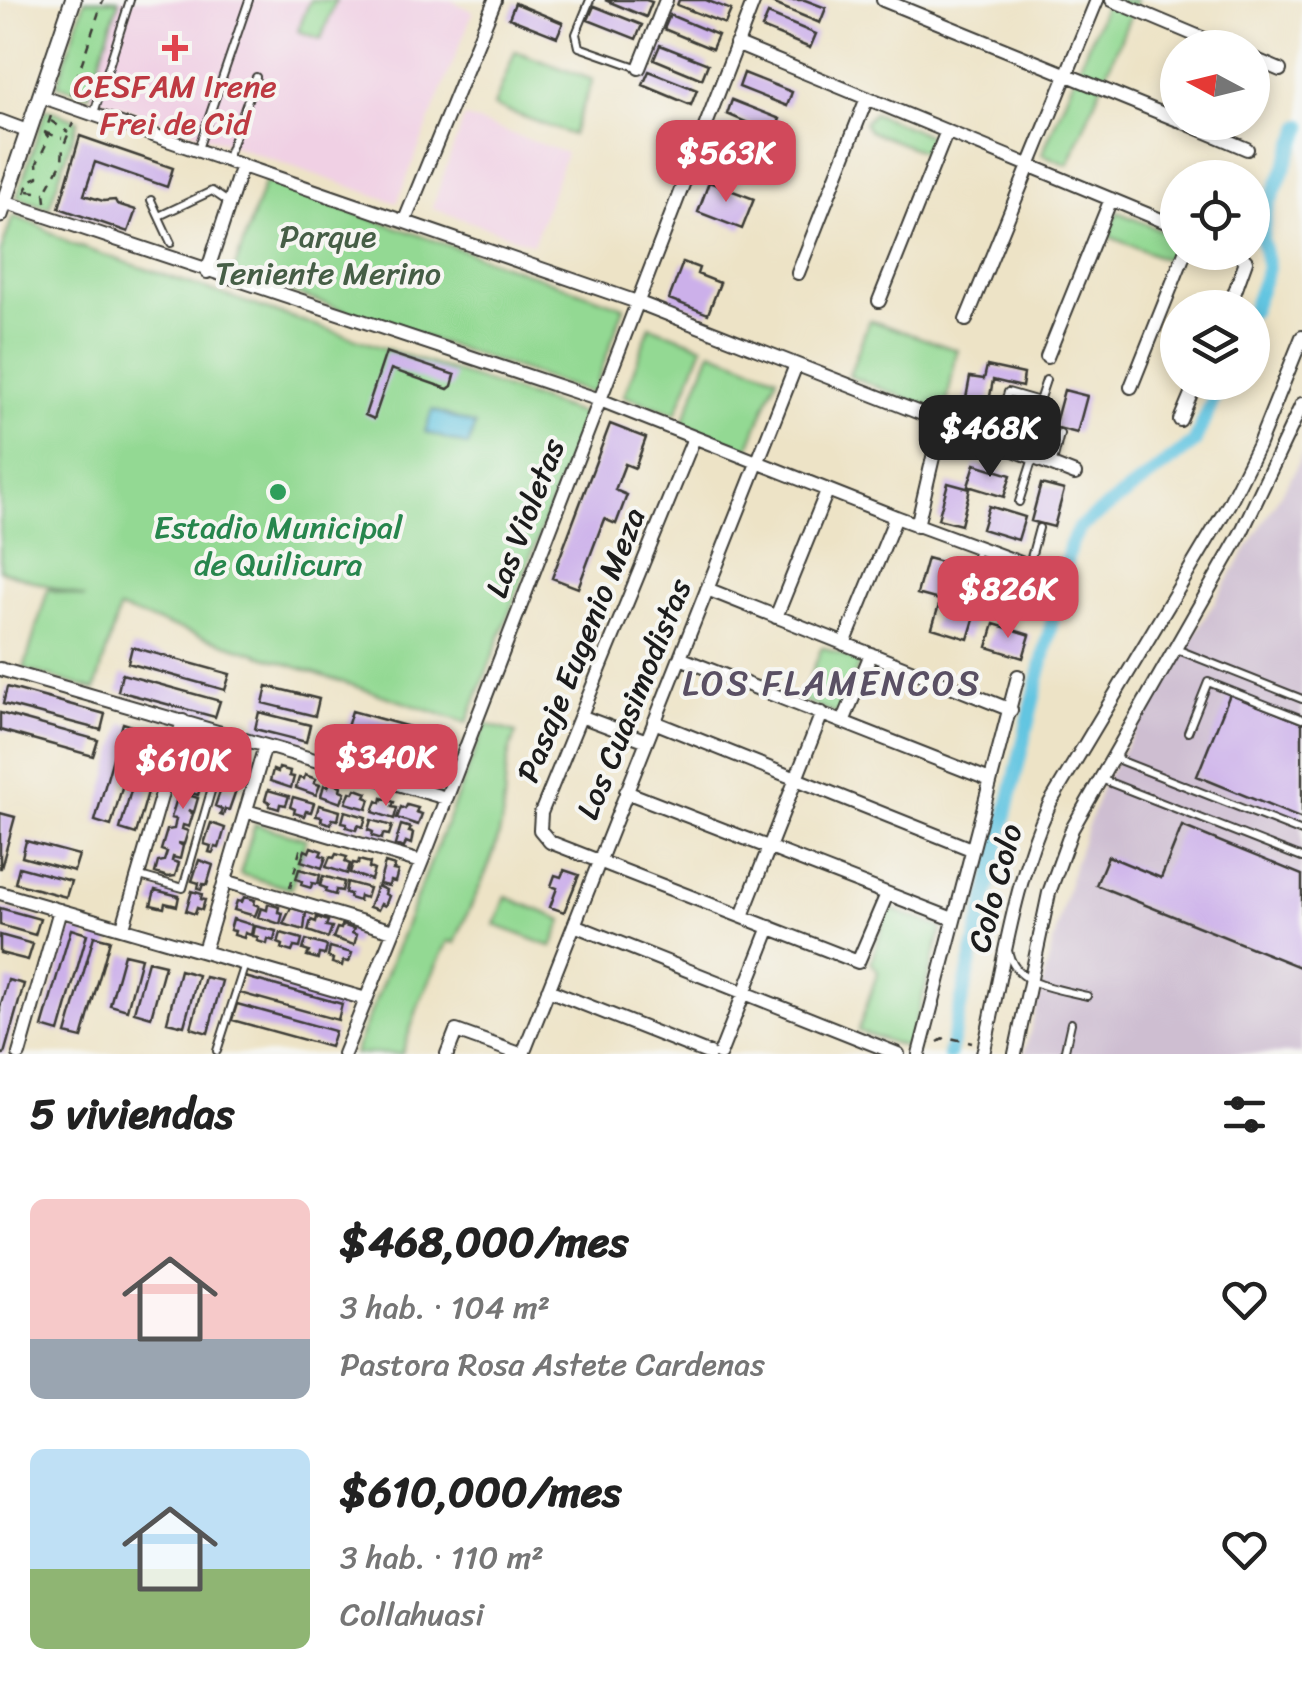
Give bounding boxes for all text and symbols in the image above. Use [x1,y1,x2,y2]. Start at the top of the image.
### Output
north arrow [1160,30,1270,140]
map controls [1160,30,1270,400]
marker: CESFAM Irene Frei de Cid [162,35,188,61]
place label: CESFAM Irene Frei de Cid [73,58,277,152]
pin: $563K [656,120,796,205]
text: $563K [678,124,774,181]
button: locate [1160,160,1270,270]
park label: Parque Teniente Merino [215,208,441,302]
button: layers [1160,290,1270,400]
pin: $468K [920,395,1060,480]
text: $468K [941,399,1039,456]
street label: Las Violetas [469,430,582,606]
marker: Estadio Municipal de Quilicura [267,481,289,503]
place label: Estadio Municipal de Quilicura [154,499,403,593]
street label: Pasaje Eugenio Meza [500,499,662,791]
pin: $826K [938,556,1078,641]
text: $826K [960,560,1056,617]
street label: Los Cuasimodistas [560,570,708,828]
district label: LOS FLAMENCOS [682,652,982,714]
pin: $340K [316,724,456,809]
pin: $610K [113,727,253,812]
text: $340K [337,728,435,785]
text: $610K [136,731,230,788]
street label: Colo Colo [951,817,1039,959]
text: 5 viviendas [30,1077,234,1151]
icon: filters [1217,1087,1272,1142]
text: $468,000/mes [340,1205,629,1279]
icon: home [110,1239,230,1359]
icon: heart [1217,1272,1272,1327]
text: 3 hab. · 104 m² [340,1279,550,1336]
text: Pastora Rosa Astete Cardenas [340,1336,765,1393]
text: $610,000/mes [340,1455,622,1529]
icon: home [110,1489,230,1609]
icon: heart [1217,1522,1272,1577]
text: 3 hab. · 110 m² [340,1529,544,1586]
text: Collahuasi [340,1586,484,1643]

